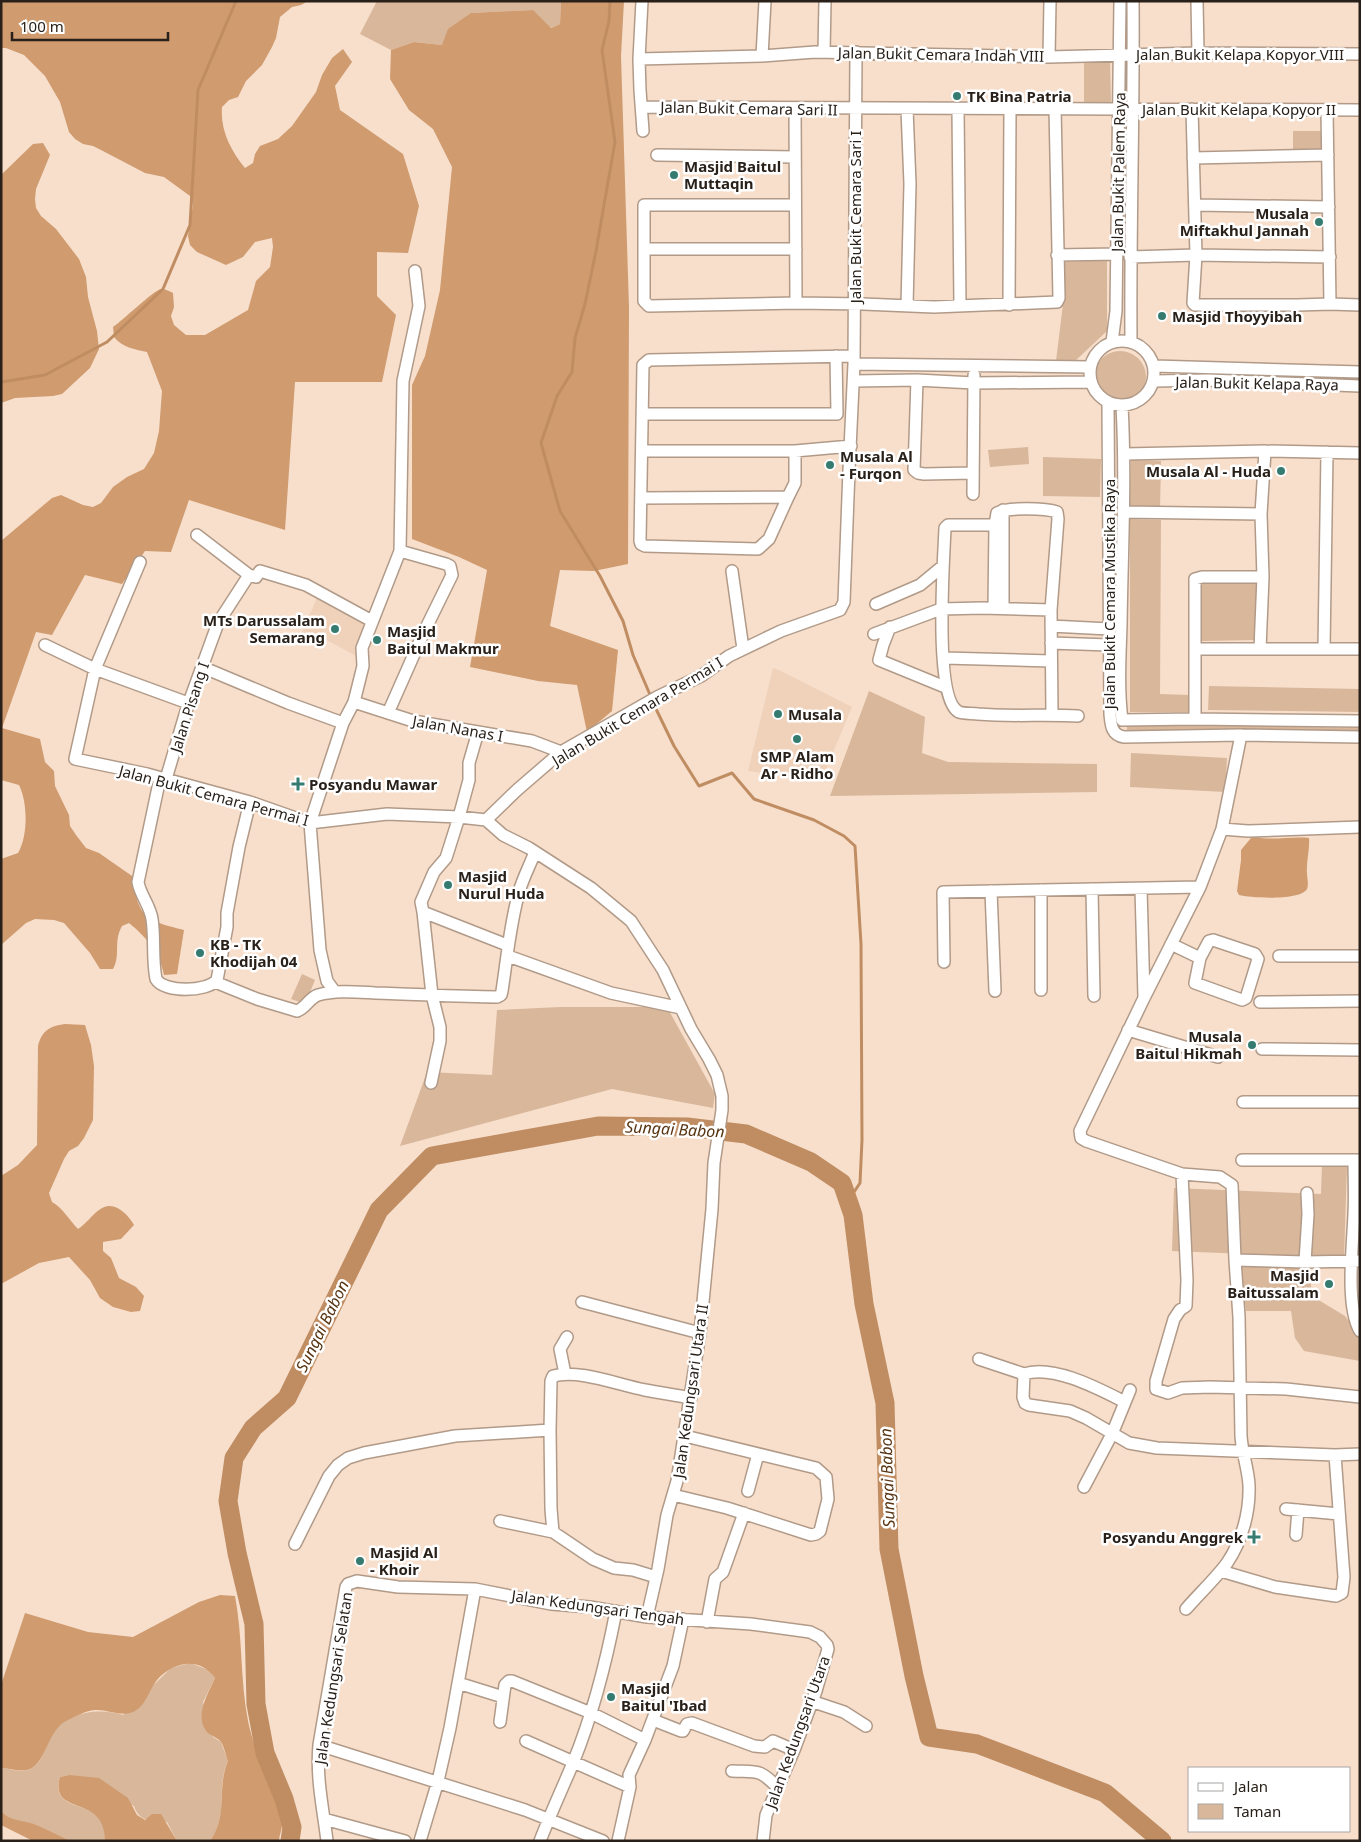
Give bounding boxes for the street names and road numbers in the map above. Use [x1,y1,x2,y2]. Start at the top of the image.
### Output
street label: Jalan Bukit Cemara Indah VIII [836,42,1044,66]
street label: Jalan Bukit Kelapa Kopyor VIII [1134,44,1344,64]
street label: Jalan Bukit Palem Raya [1107,92,1129,254]
street label: Jalan Bukit Cemara Sari II [658,96,838,120]
street label: Jalan Bukit Kelapa Kopyor II [1140,99,1336,119]
street label: Jalan Bukit Cemara Sari I [845,131,865,305]
street label: Jalan Bukit Kelapa Raya [1173,372,1339,394]
street label: Jalan Bukit Cemara Mustika Raya [1099,479,1119,711]
street label: Jalan Bukit Cemara Permai I [546,652,726,771]
street label: Jalan Pisang I [164,659,213,757]
street label: Jalan Nanas I [409,710,505,746]
street label: Jalan Bukit Cemara Permai I [115,759,311,830]
street label: Jalan Kedungsari Utara II [668,1303,712,1481]
street label: Jalan Kedungsari Tengah [508,1585,686,1629]
street label: Jalan Kedungsari Selatan [309,1590,357,1768]
street label: Jalan Kedungsari Utara [759,1653,834,1813]

